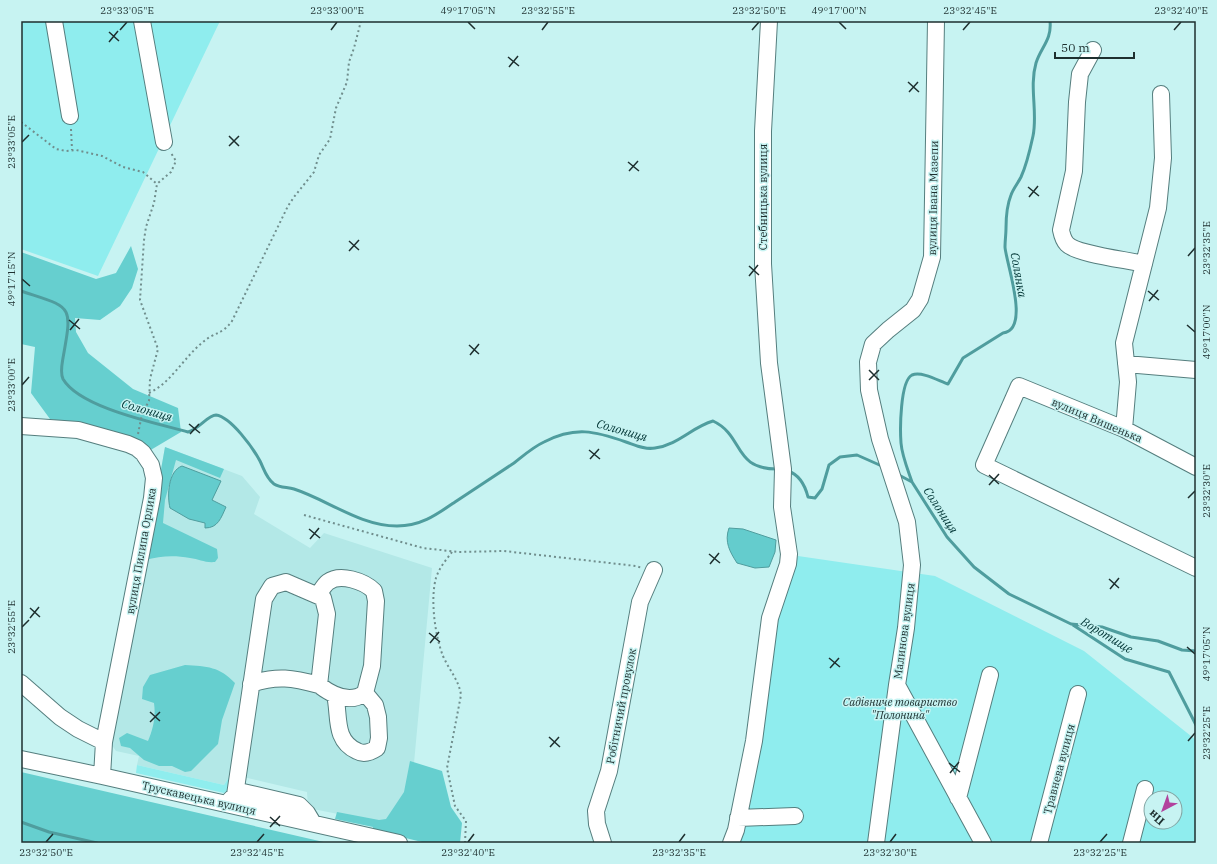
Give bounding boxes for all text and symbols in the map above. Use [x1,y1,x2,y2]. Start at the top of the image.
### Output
text: 23°33'05"E [100,4,154,17]
text: 23°33'00"E [310,4,364,17]
text: 49°17'05"N [441,4,496,17]
text: 23°32'55"E [521,4,575,17]
text: 23°32'50"E [732,4,786,17]
text: 49°17'00"N [812,4,867,17]
text: 23°32'45"E [943,4,997,17]
text: 23°32'40"E [1154,4,1208,17]
scale bar [1055,34,1134,60]
text: 50 m [1061,40,1090,55]
text: 23°33'05"E [5,115,18,169]
street label: вулиця Івана Мазепи [925,140,941,256]
street label: Стебницька вулиця [756,144,770,250]
text: 23°32'35"E [1200,221,1213,275]
text: 49°17'15"N [5,251,18,307]
water label: Солянка [1008,251,1030,299]
text: 49°17'00"N [1200,304,1213,360]
text: 23°33'00"E [5,358,18,412]
street label: вулиця Вишенька [1049,395,1145,445]
water label: Солониця [120,396,175,425]
water label: Солониця [595,416,650,445]
text: 23°32'30"E [1200,464,1213,518]
water label: Солониця [920,484,962,537]
street label: вулиця Пилипа Орлика [123,487,159,615]
street label: Малинова вулиця [890,582,918,680]
text: 23°32'55"E [5,600,18,654]
water label: Воротище [1077,613,1136,657]
text: 49°17'05"N [1200,626,1213,682]
street label: Робітничий провулок [603,646,639,765]
park label: Садівниче товариство "Полонина" [843,695,958,722]
text: 23°32'25"E [1200,706,1213,760]
street label: Травнева вулиця [1040,722,1078,816]
street label: Трускавецька вулиця [141,778,257,818]
north arrow [1143,790,1183,830]
text: Пн [1145,807,1167,828]
text: 23°32'50"E [19,846,73,859]
text: 23°32'45"E [230,846,284,859]
text: 23°32'40"E [441,846,495,859]
text: 23°32'35"E [652,846,706,859]
text: 23°32'30"E [863,846,917,859]
text: 23°32'25"E [1073,846,1127,859]

